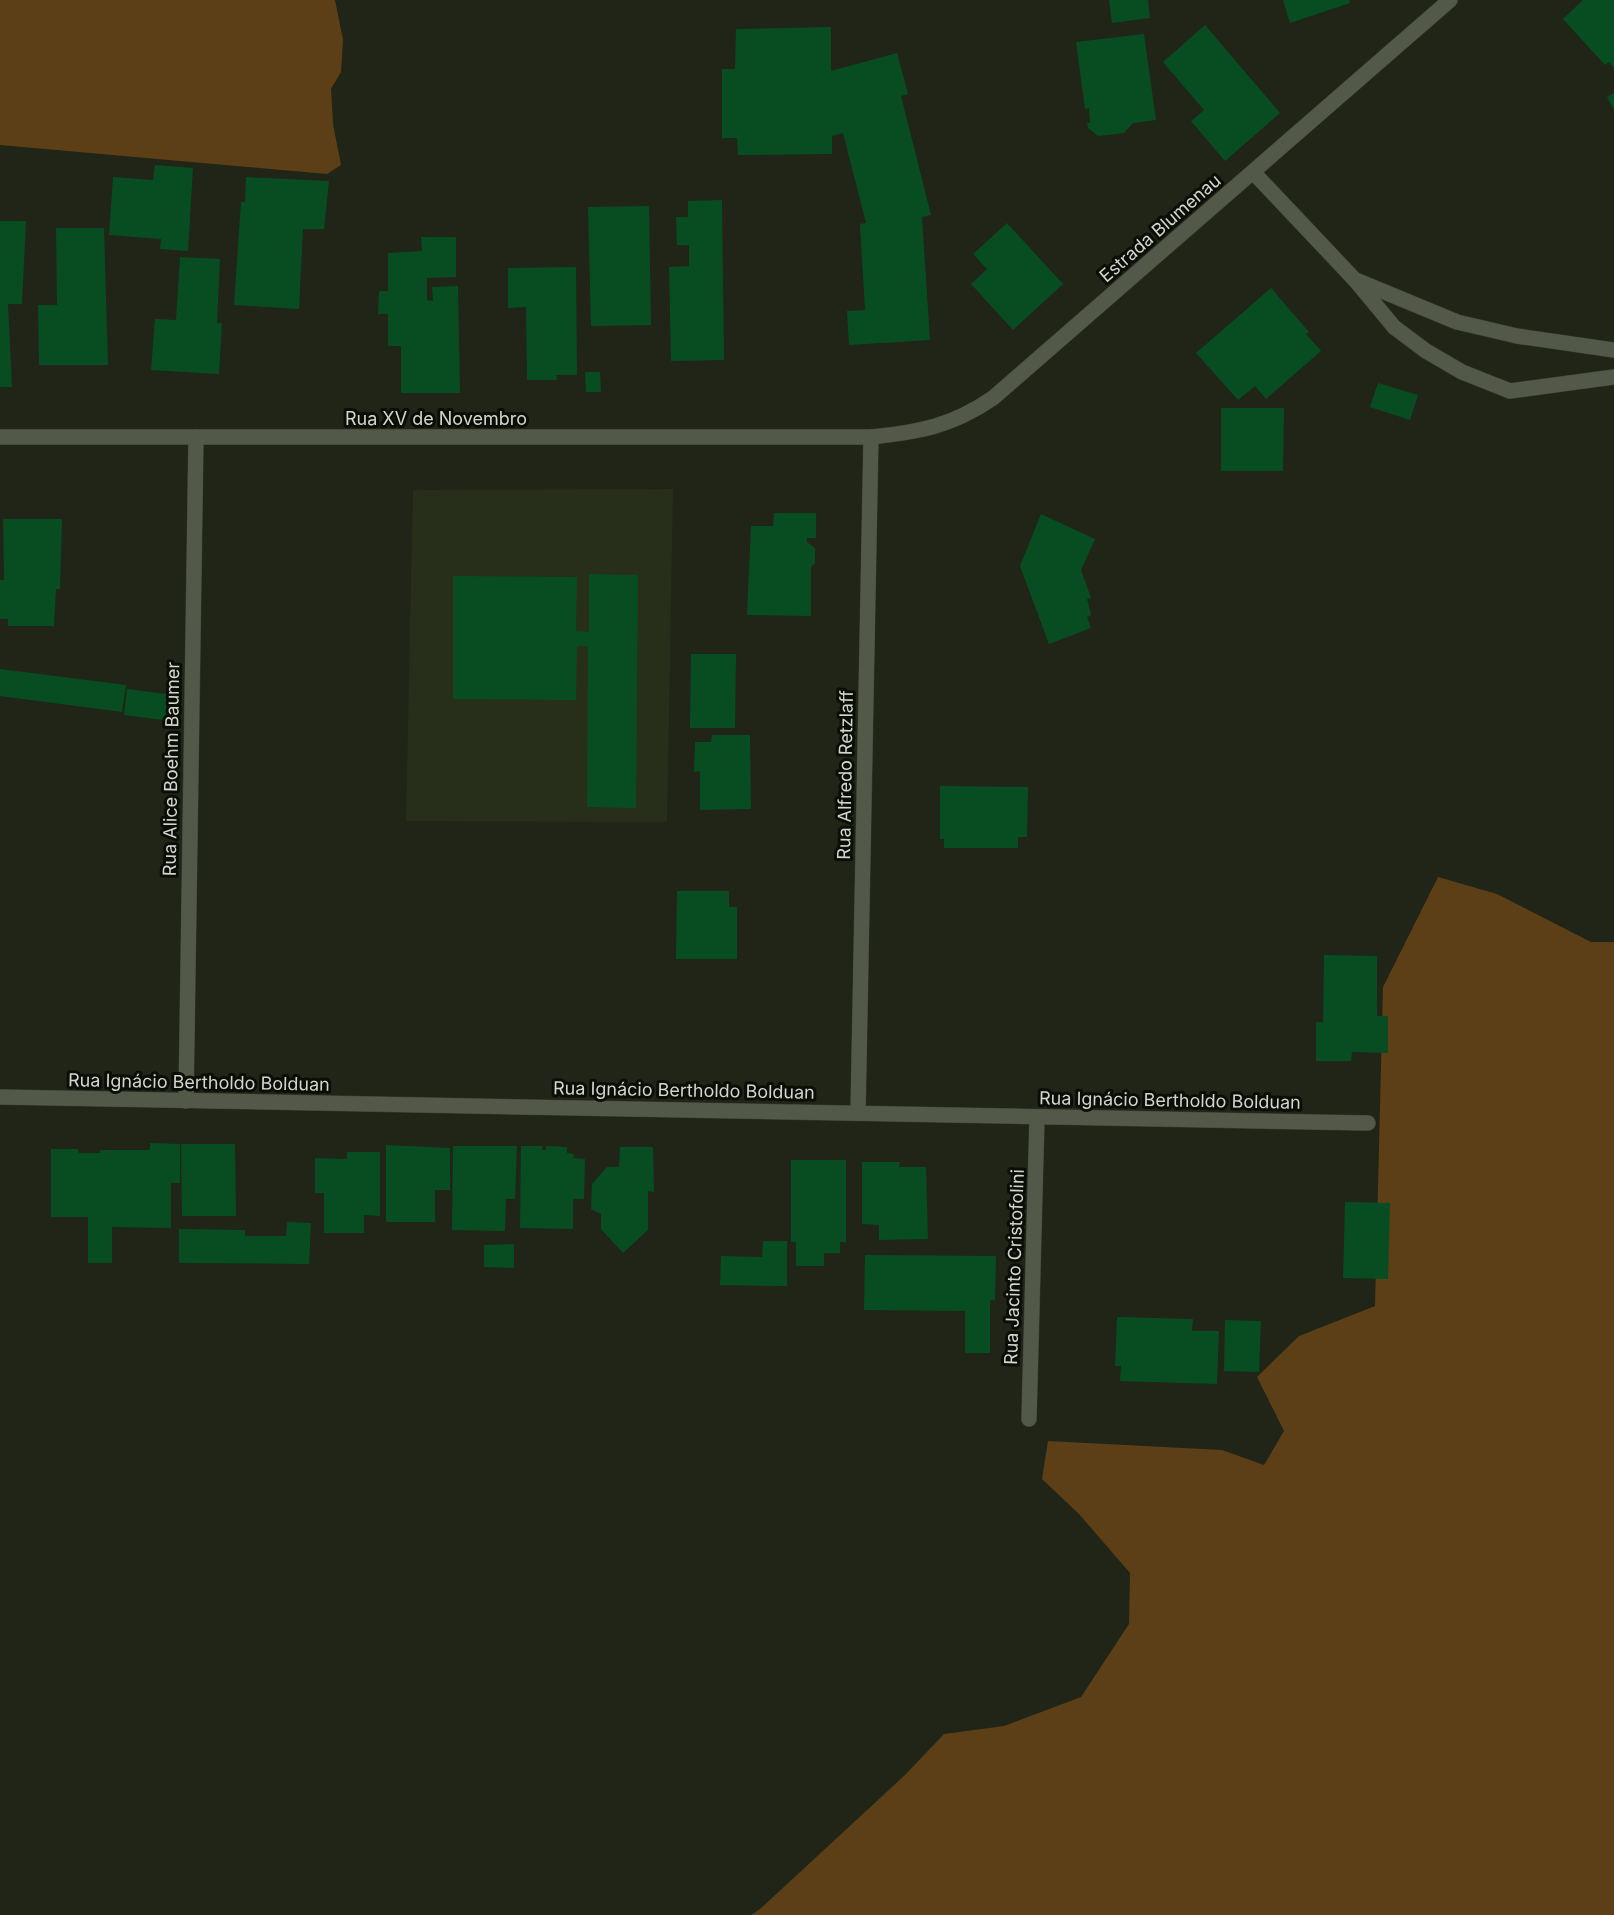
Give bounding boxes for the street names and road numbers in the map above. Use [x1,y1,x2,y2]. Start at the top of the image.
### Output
street label: Estrada Blumenau [1095,170,1225,286]
street label: Rua XV de Novembro [345,408,527,429]
street label: Rua Alice Boehm Baumer [159,661,183,876]
street label: Rua Alfredo Retzlaff [833,690,857,860]
street label: Rua Ignácio Bertholdo Bolduan [68,1069,330,1095]
street label: Rua Ignácio Bertholdo Bolduan [553,1077,815,1103]
street label: Rua Ignácio Bertholdo Bolduan [1039,1087,1301,1113]
street label: Rua Jacinto Cristofolini [1000,1169,1028,1365]

